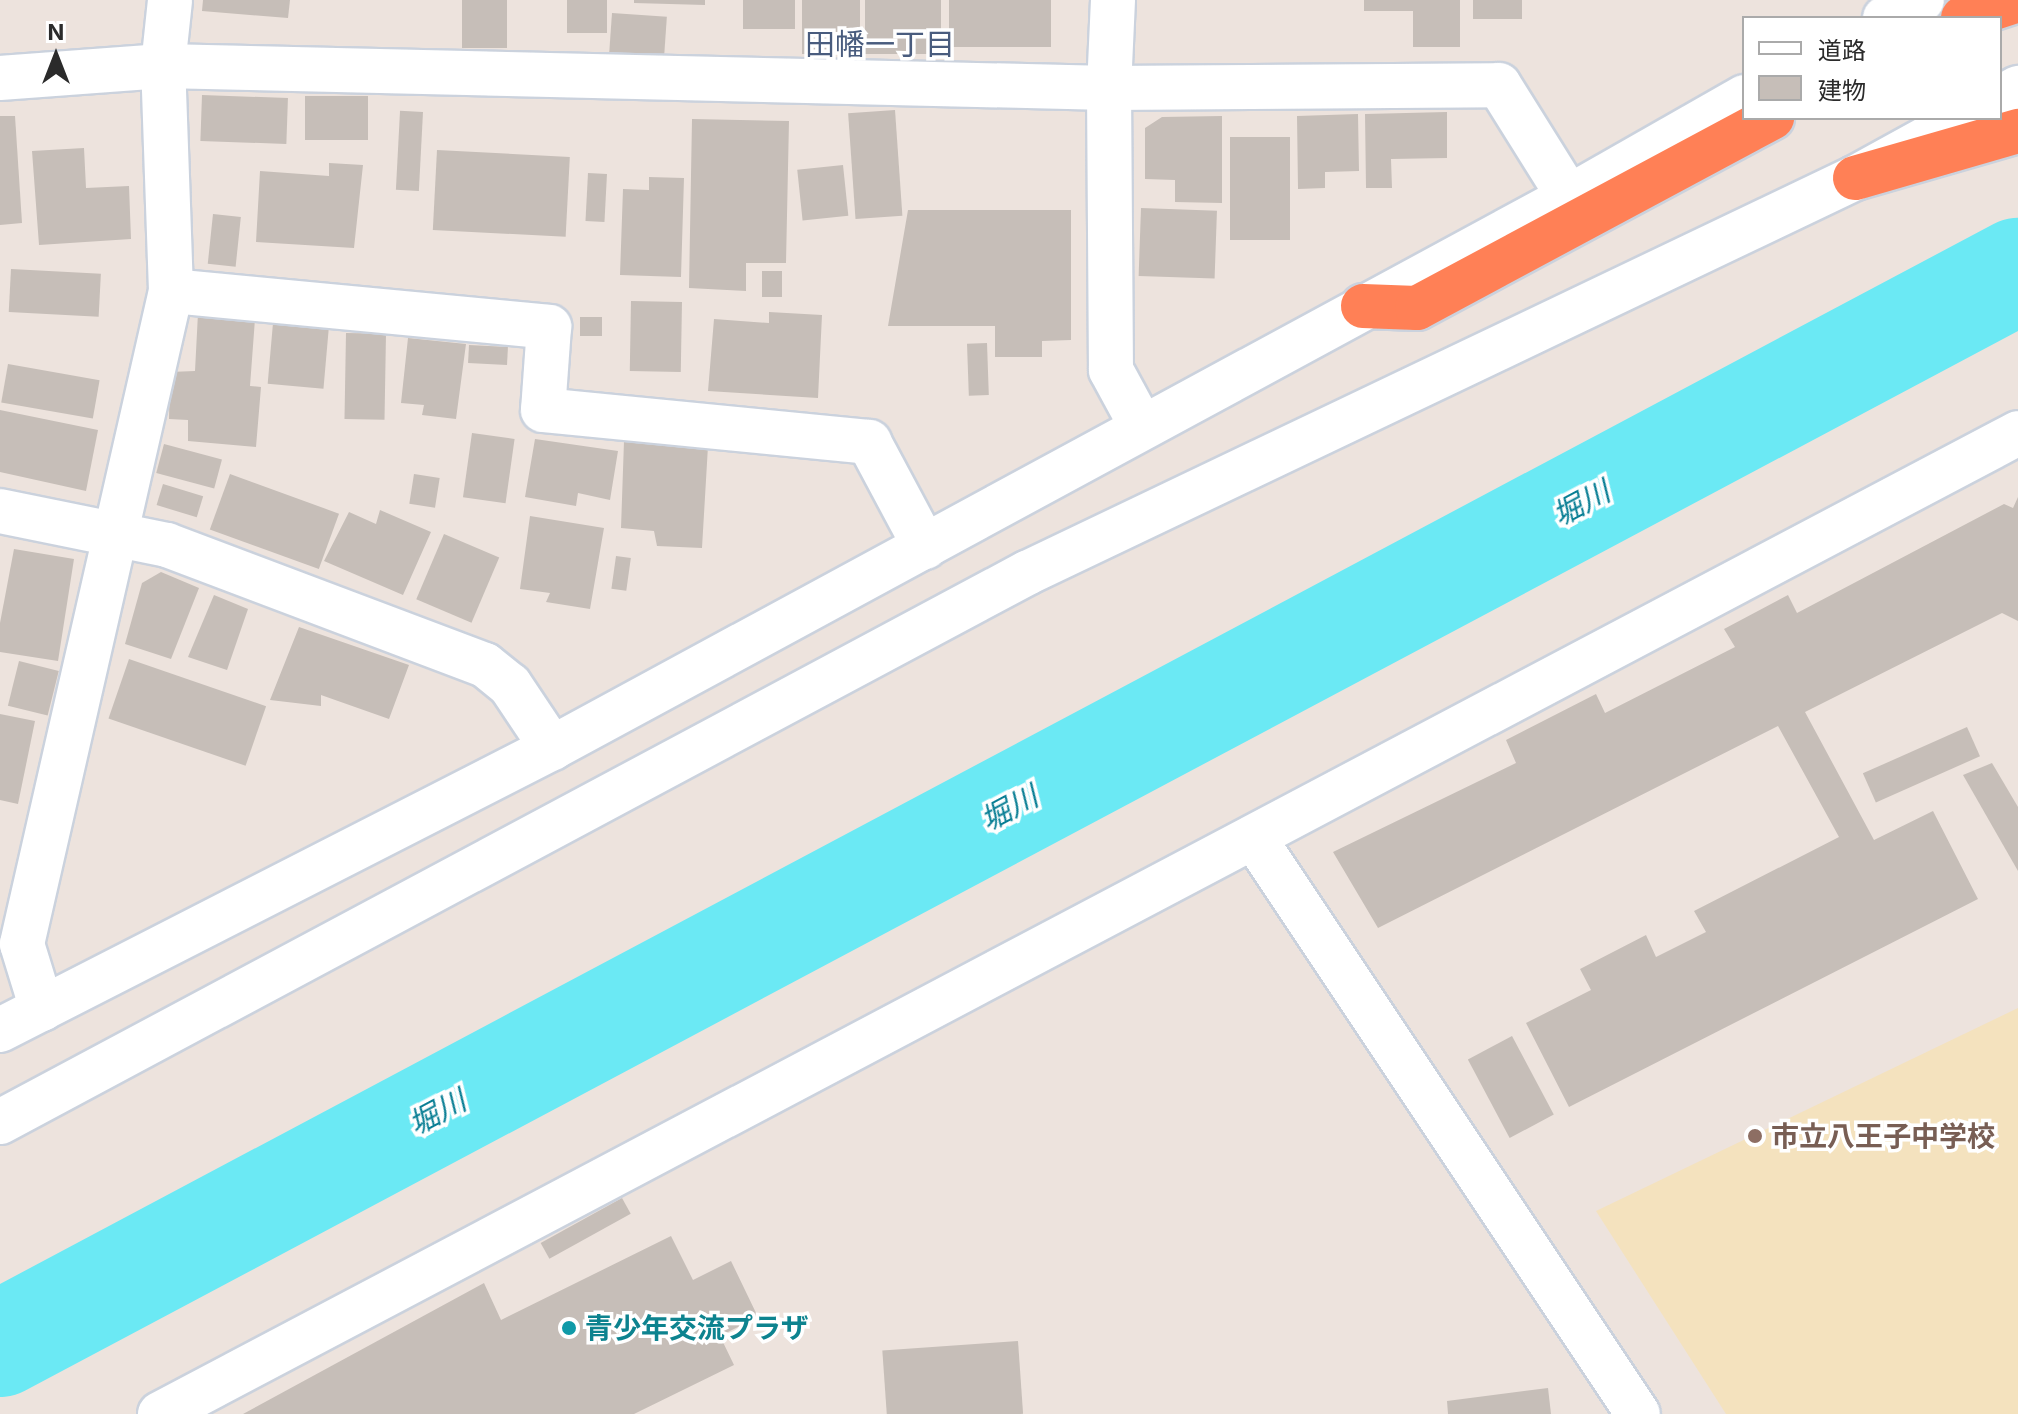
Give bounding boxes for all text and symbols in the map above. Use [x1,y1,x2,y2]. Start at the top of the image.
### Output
north arrow [16,16,96,96]
legend [1742,16,2002,120]
text: N [48,19,64,45]
district label: 田幡一丁目 [805,26,955,62]
text: 道路 [1818,36,1866,65]
text: 建物 [1818,76,1866,105]
water label: 堀川 [1546,473,1616,533]
water label: 堀川 [974,778,1044,838]
water label: 堀川 [402,1082,472,1142]
place label: 市立八王子中学校 [1771,1119,1995,1153]
marker: 市立八王子中学校 [1746,1127,1764,1145]
place label: 青少年交流プラザ [585,1311,809,1345]
marker: 青少年交流プラザ [560,1319,578,1337]

